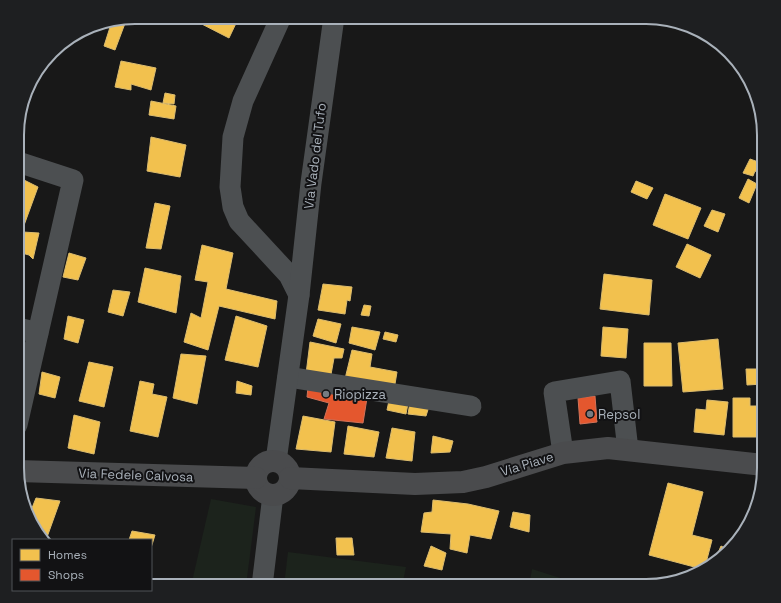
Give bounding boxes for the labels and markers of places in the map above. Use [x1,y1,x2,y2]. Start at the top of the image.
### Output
place label: Riopizza [334,386,386,403]
marker: Riopizza [321,389,331,399]
place label: Repsol [598,406,640,423]
marker: Repsol [585,409,595,419]

